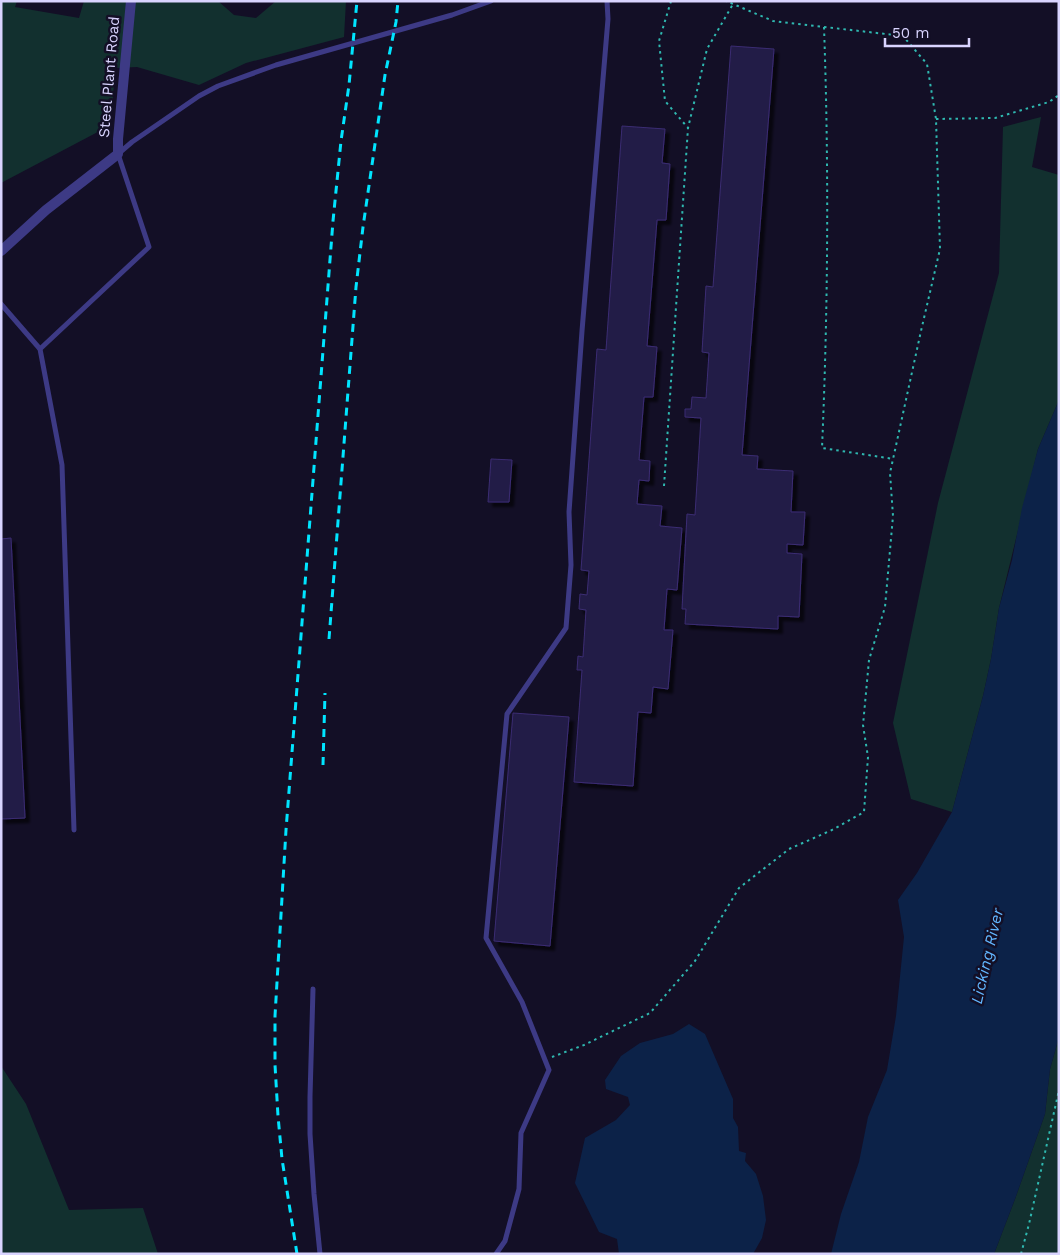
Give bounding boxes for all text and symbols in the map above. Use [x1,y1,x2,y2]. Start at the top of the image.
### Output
scale bar [885,15,969,47]
street label: Steel Plant Road [95,16,123,138]
text: 50 m [892,24,929,42]
water label: Licking River [967,906,1007,1006]

